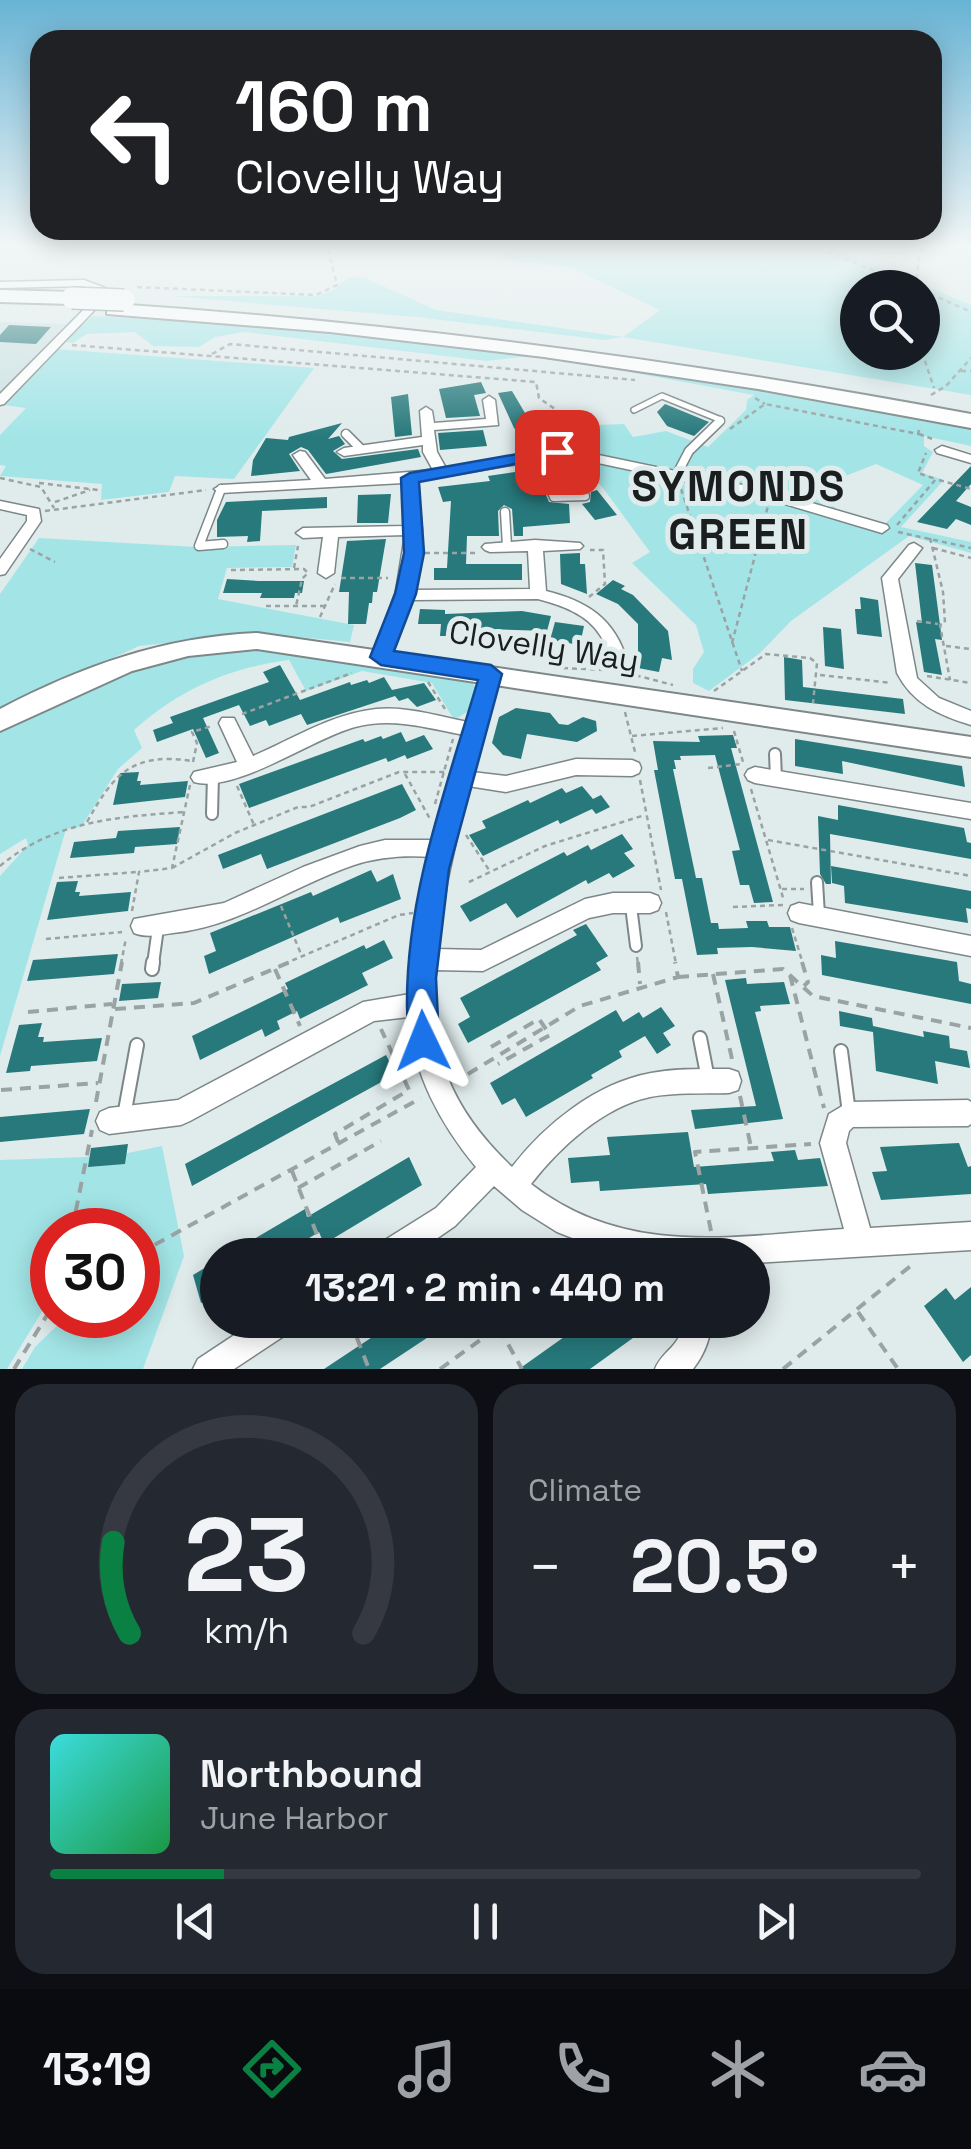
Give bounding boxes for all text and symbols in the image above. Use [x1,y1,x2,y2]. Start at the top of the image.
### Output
text: 160 m [235,62,433,151]
icon: left [70,70,200,200]
text: Clovelly Way [235,149,504,206]
map controls [840,270,940,370]
button: search [840,270,940,370]
pin [515,410,600,495]
icon: arrive [530,425,585,480]
district label: SYMONDS GREEN [631,460,847,561]
street label: Clovelly Way [446,611,642,681]
position arrow [371,989,475,1093]
speed limit sign: 30 [30,1208,160,1338]
text: 13:21 · 2 min · 440 m [305,1264,665,1312]
text: Climate [528,1470,642,1510]
text: 23 [184,1489,309,1621]
text: 20.5° [630,1518,819,1614]
text: − [528,1532,562,1602]
text: + [887,1532,921,1602]
text: km/h [204,1608,289,1653]
text: Northbound [200,1750,423,1798]
text: June Harbor [200,1798,388,1838]
icon: previous [168,1894,223,1949]
icon: pause [458,1894,513,1949]
icon: next [748,1894,803,1949]
icon: directions [237,2034,307,2104]
icon: music [392,2034,462,2104]
icon: phone [548,2034,618,2104]
icon: climate [703,2034,773,2104]
icon: car [858,2034,928,2104]
text: 13:19 [43,2041,152,2098]

